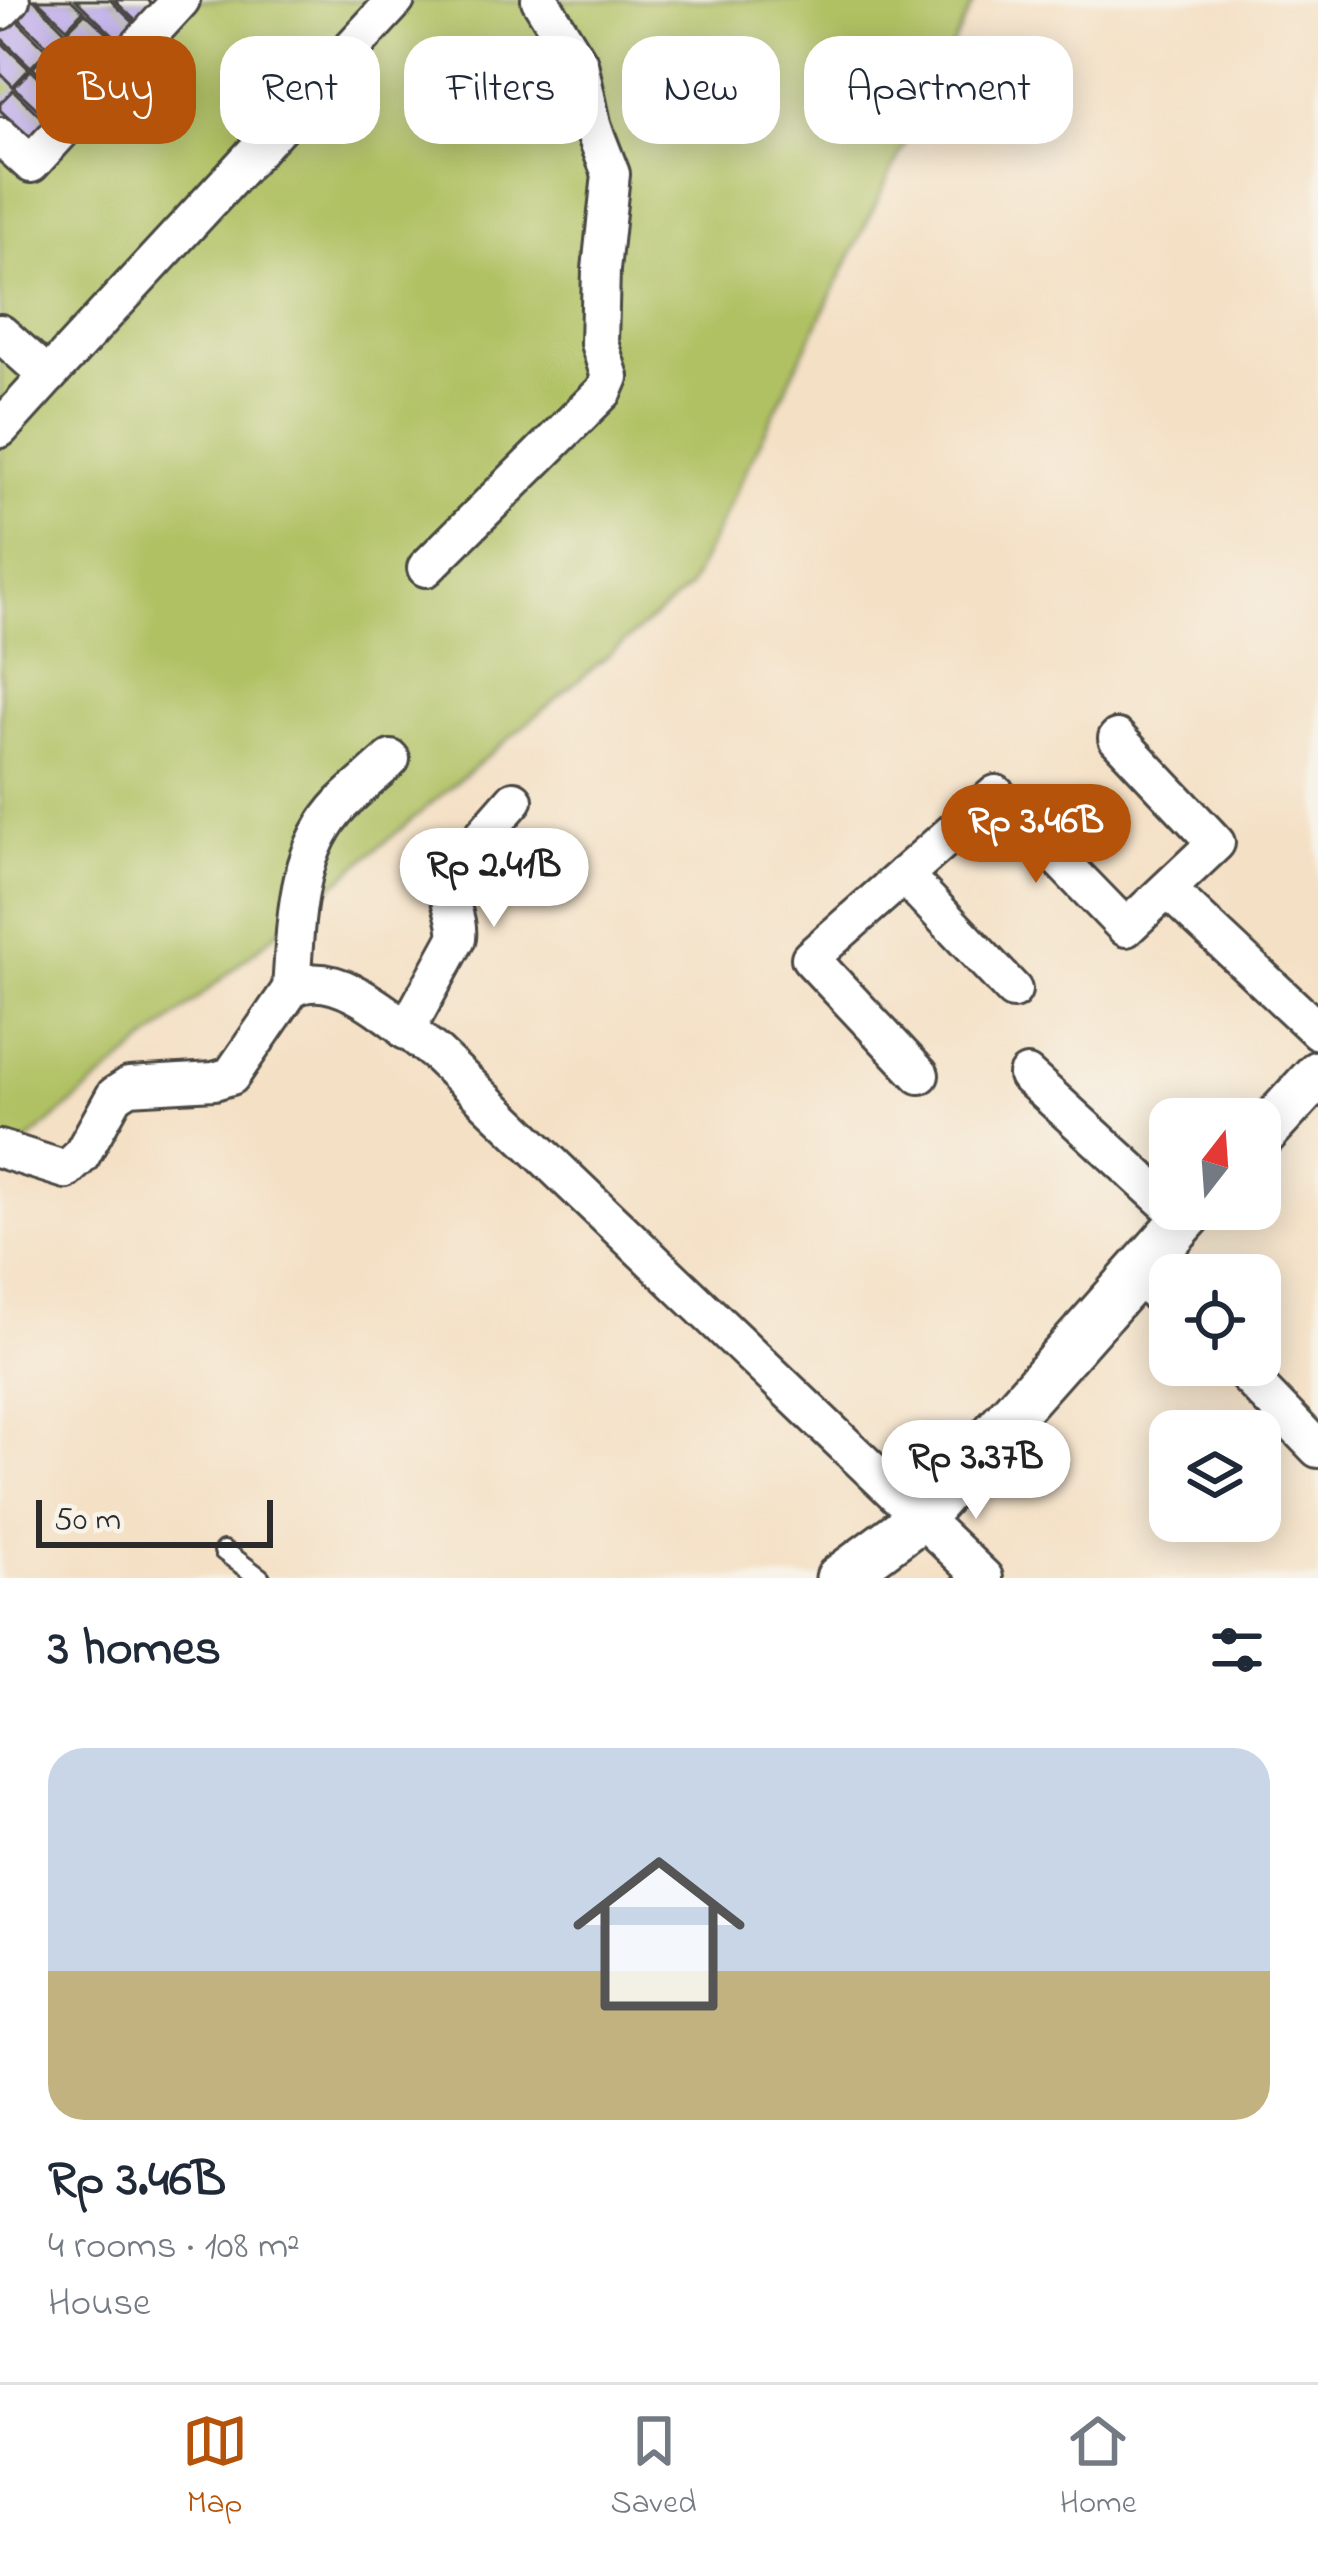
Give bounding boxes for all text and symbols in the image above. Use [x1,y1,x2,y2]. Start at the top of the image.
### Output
chip: Buy [36,36,196,144]
chip: Rent [220,36,380,144]
chip: Filters [404,36,598,144]
chip: New [622,36,780,144]
chip: Apartment [804,36,1073,144]
pin: Rp 3.46B [912,784,1160,886]
text: Rp 3.46B [968,794,1104,851]
pin: Rp 2.41B [370,828,618,930]
text: Rp 2.41B [427,838,561,895]
north arrow [1149,1098,1281,1230]
map controls [1149,1098,1281,1542]
button: locate [1149,1254,1281,1386]
button: layers [1149,1410,1281,1542]
pin: Rp 3.37B [852,1420,1100,1522]
text: Rp 3.37B [908,1430,1044,1487]
scale bar [36,1494,273,1547]
text: 50 m [54,1497,121,1545]
text: 3 homes [48,1613,221,1688]
icon: filters [1204,1617,1270,1683]
icon: home [551,1826,767,2042]
text: Rp 3.46B [48,2144,226,2219]
text: 4 rooms · 108 m² [48,2219,300,2276]
text: House [48,2276,150,2333]
tab: Map [182,2408,248,2528]
tab: Saved [611,2408,697,2528]
tab: Home [1060,2408,1136,2528]

